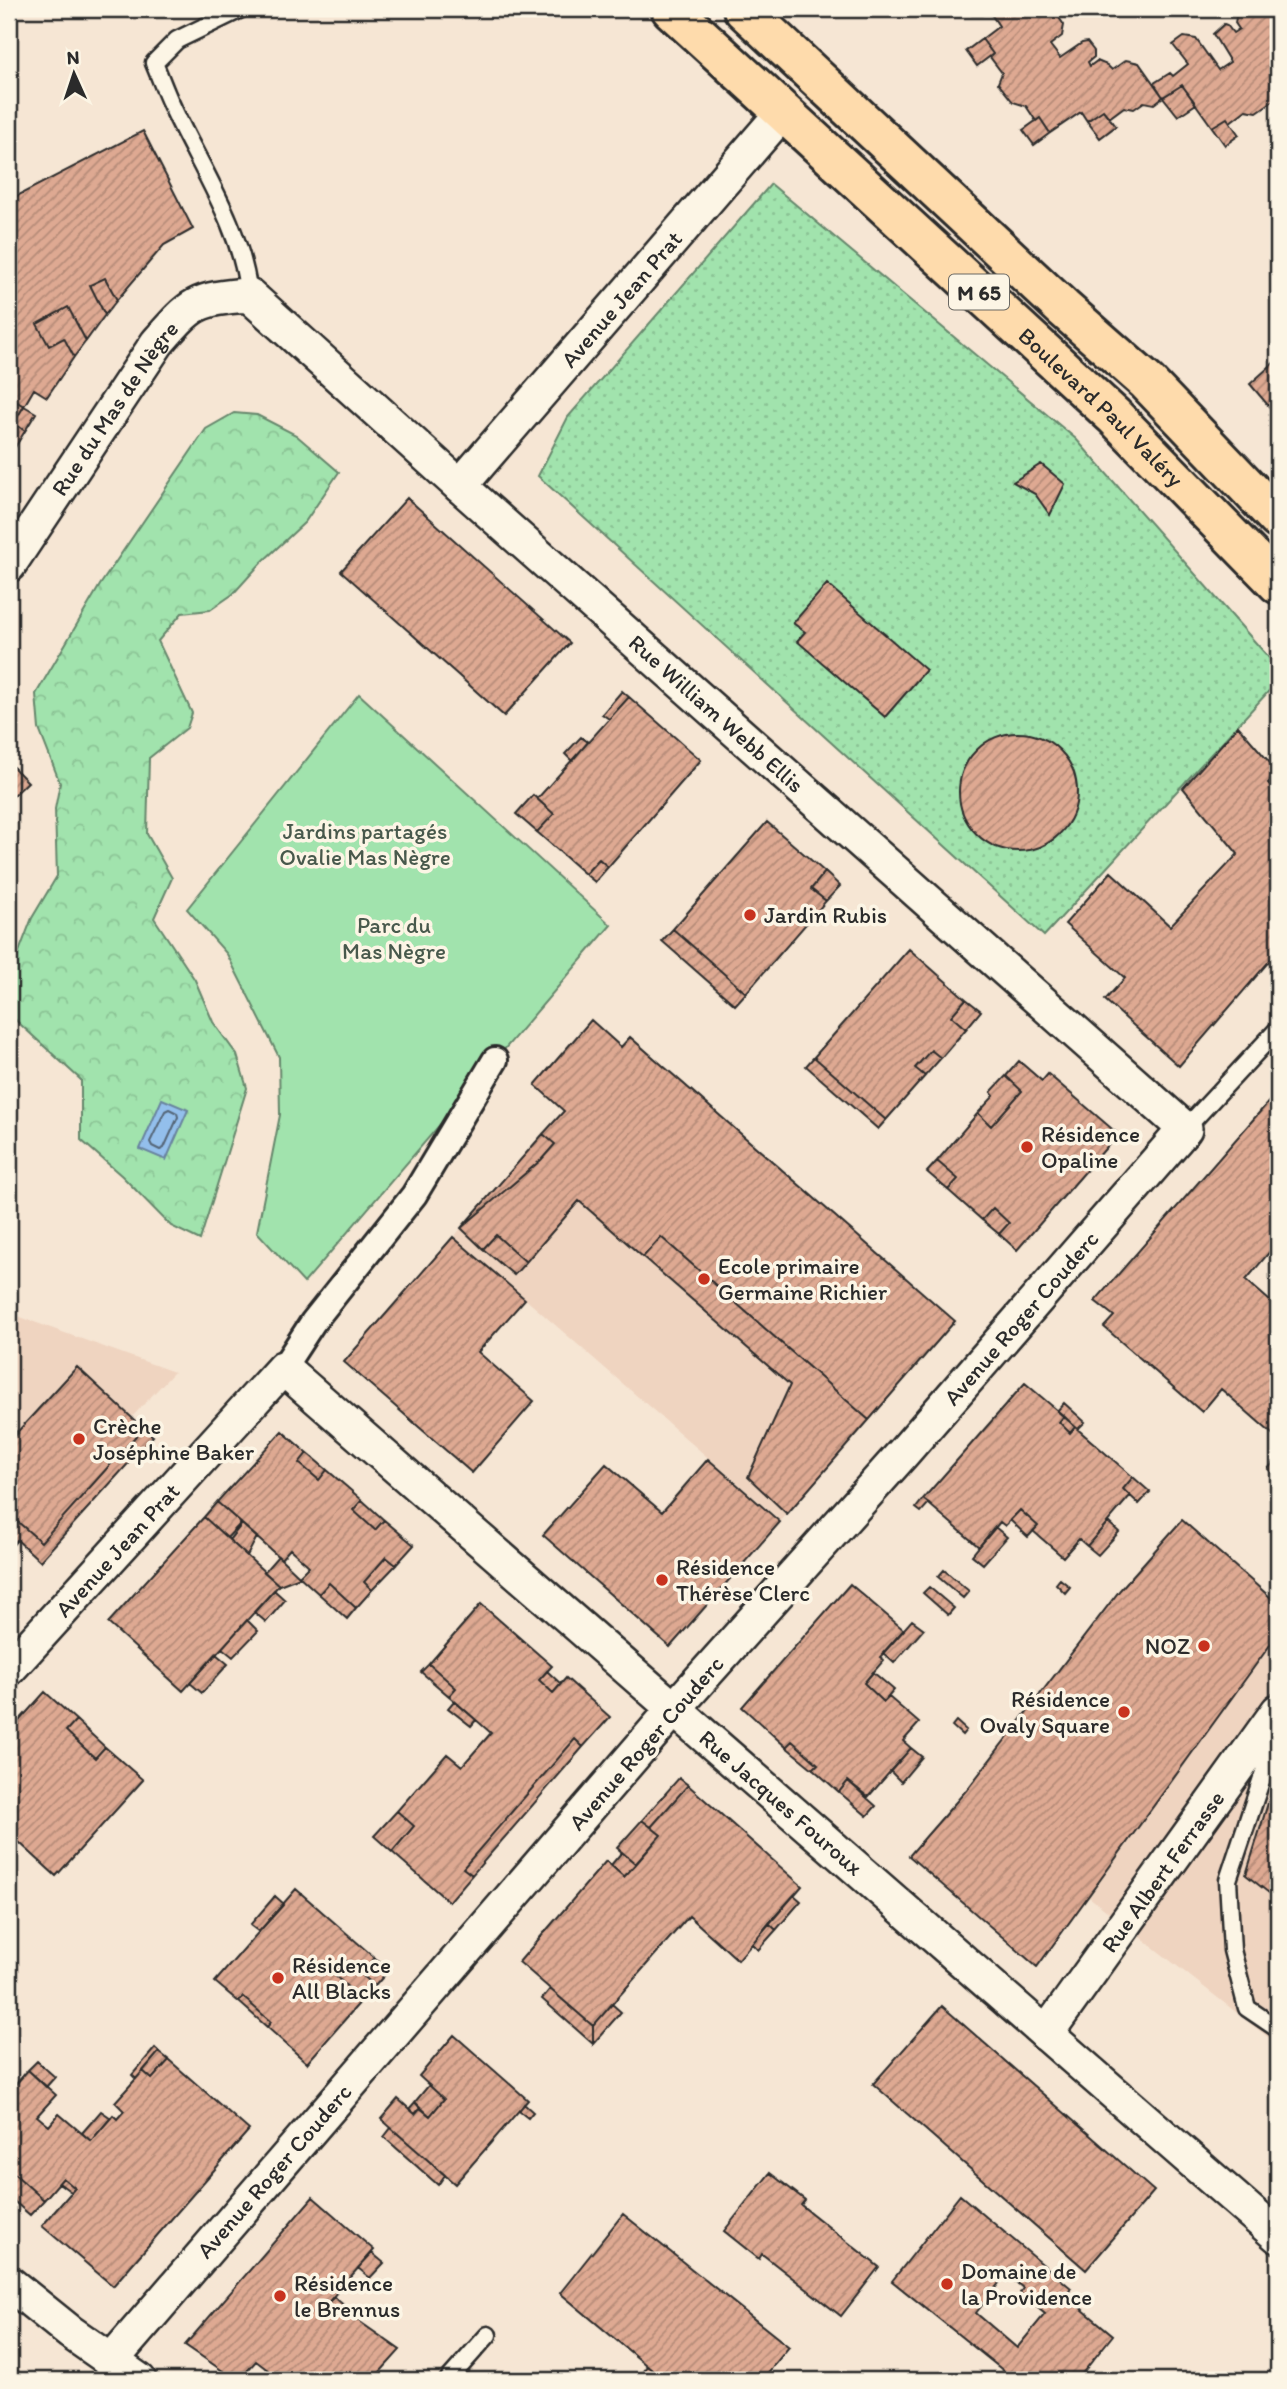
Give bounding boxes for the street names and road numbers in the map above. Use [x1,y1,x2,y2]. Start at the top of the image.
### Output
street label: Avenue Jean Prat [555,225,688,373]
road number: M 65 [949,274,1009,310]
street label: Rue du Mas de Nègre [45,315,184,501]
street label: Boulevard Paul Valéry [1013,321,1190,493]
street label: Rue William Webb Ellis [623,628,810,799]
street label: Avenue Roger Couderc [938,1225,1105,1411]
street label: Avenue Jean Prat [49,1477,186,1623]
street label: Avenue Roger Couderc [563,1650,730,1836]
street label: Rue Jacques Fouroux [694,1724,869,1881]
street label: Rue Albert Ferrasse [1095,1785,1230,1958]
street label: Avenue Roger Couderc [191,2078,358,2264]

